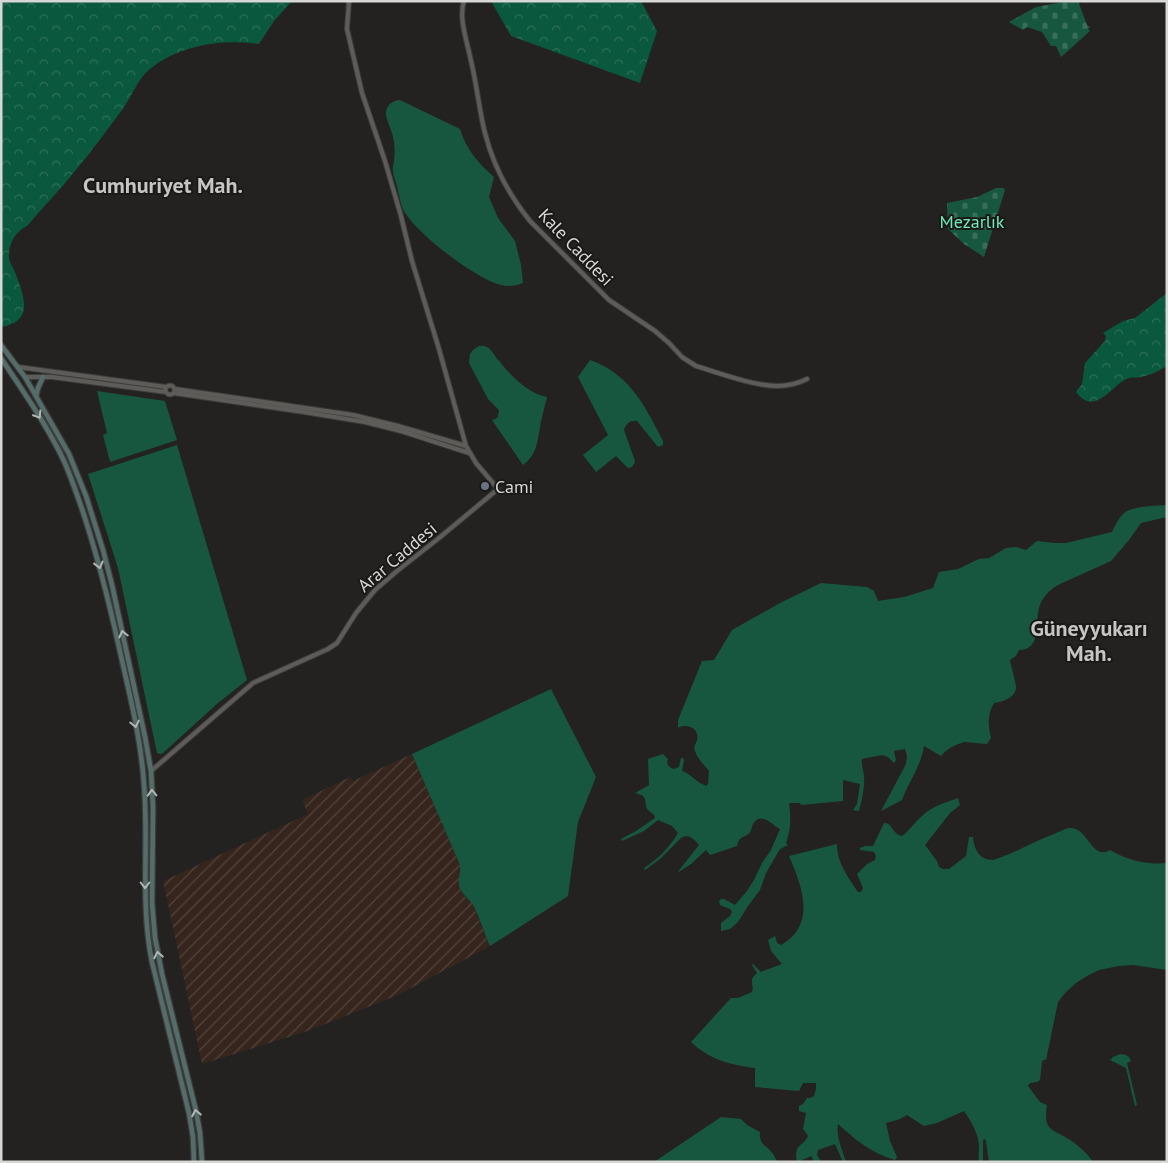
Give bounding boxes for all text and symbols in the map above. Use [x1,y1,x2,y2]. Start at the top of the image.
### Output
district label: Cumhuriyet Mah. [83,171,243,199]
street label: Kale Caddesi [534,204,618,290]
park label: Mezarlık [940,210,1005,233]
one-way arrow [32,410,42,419]
place label: Cami [495,475,533,498]
marker: Cami [479,480,491,492]
street label: Arar Caddesi [353,517,441,597]
one-way arrow [93,561,104,570]
district label: Güneyyukarı Mah. [1030,614,1148,667]
one-way arrow [118,629,129,638]
one-way arrow [129,719,140,728]
one-way arrow [147,789,158,797]
one-way arrow [140,882,150,890]
one-way arrow [153,951,164,960]
one-way arrow [191,1109,202,1118]

